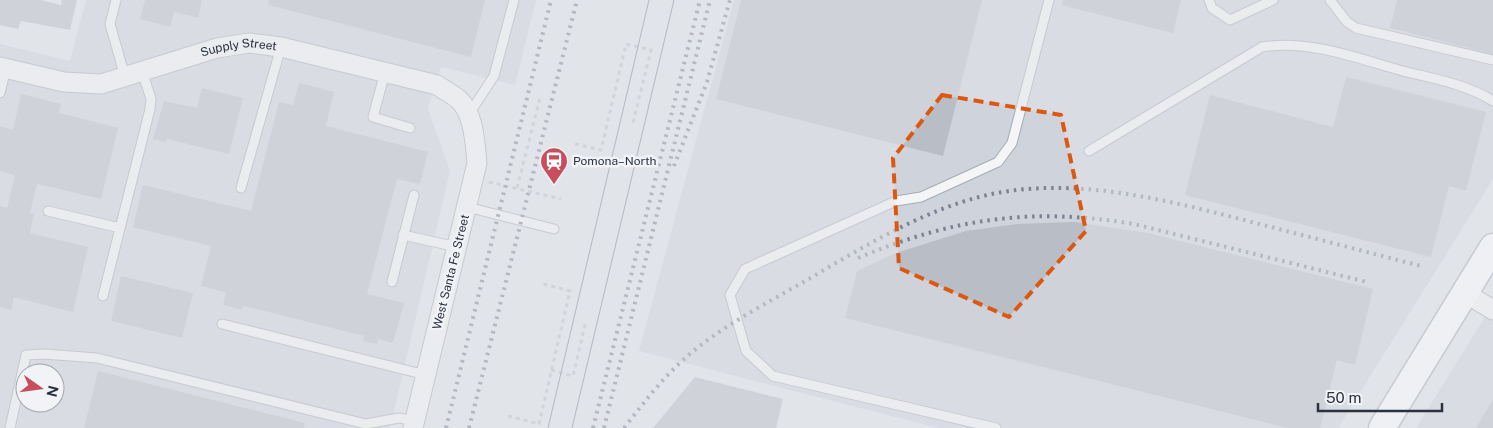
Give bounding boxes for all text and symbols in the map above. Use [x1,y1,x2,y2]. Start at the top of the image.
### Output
street label: Supply Street [199,36,278,60]
station icon: Pomona–North [539,146,569,185]
place label: Pomona–North [573,154,657,168]
street label: West Santa Fe Street [430,213,472,331]
north arrow [15,363,65,413]
scale bar [1318,380,1442,412]
text: N [44,384,62,398]
text: 50 m [1326,389,1361,406]

